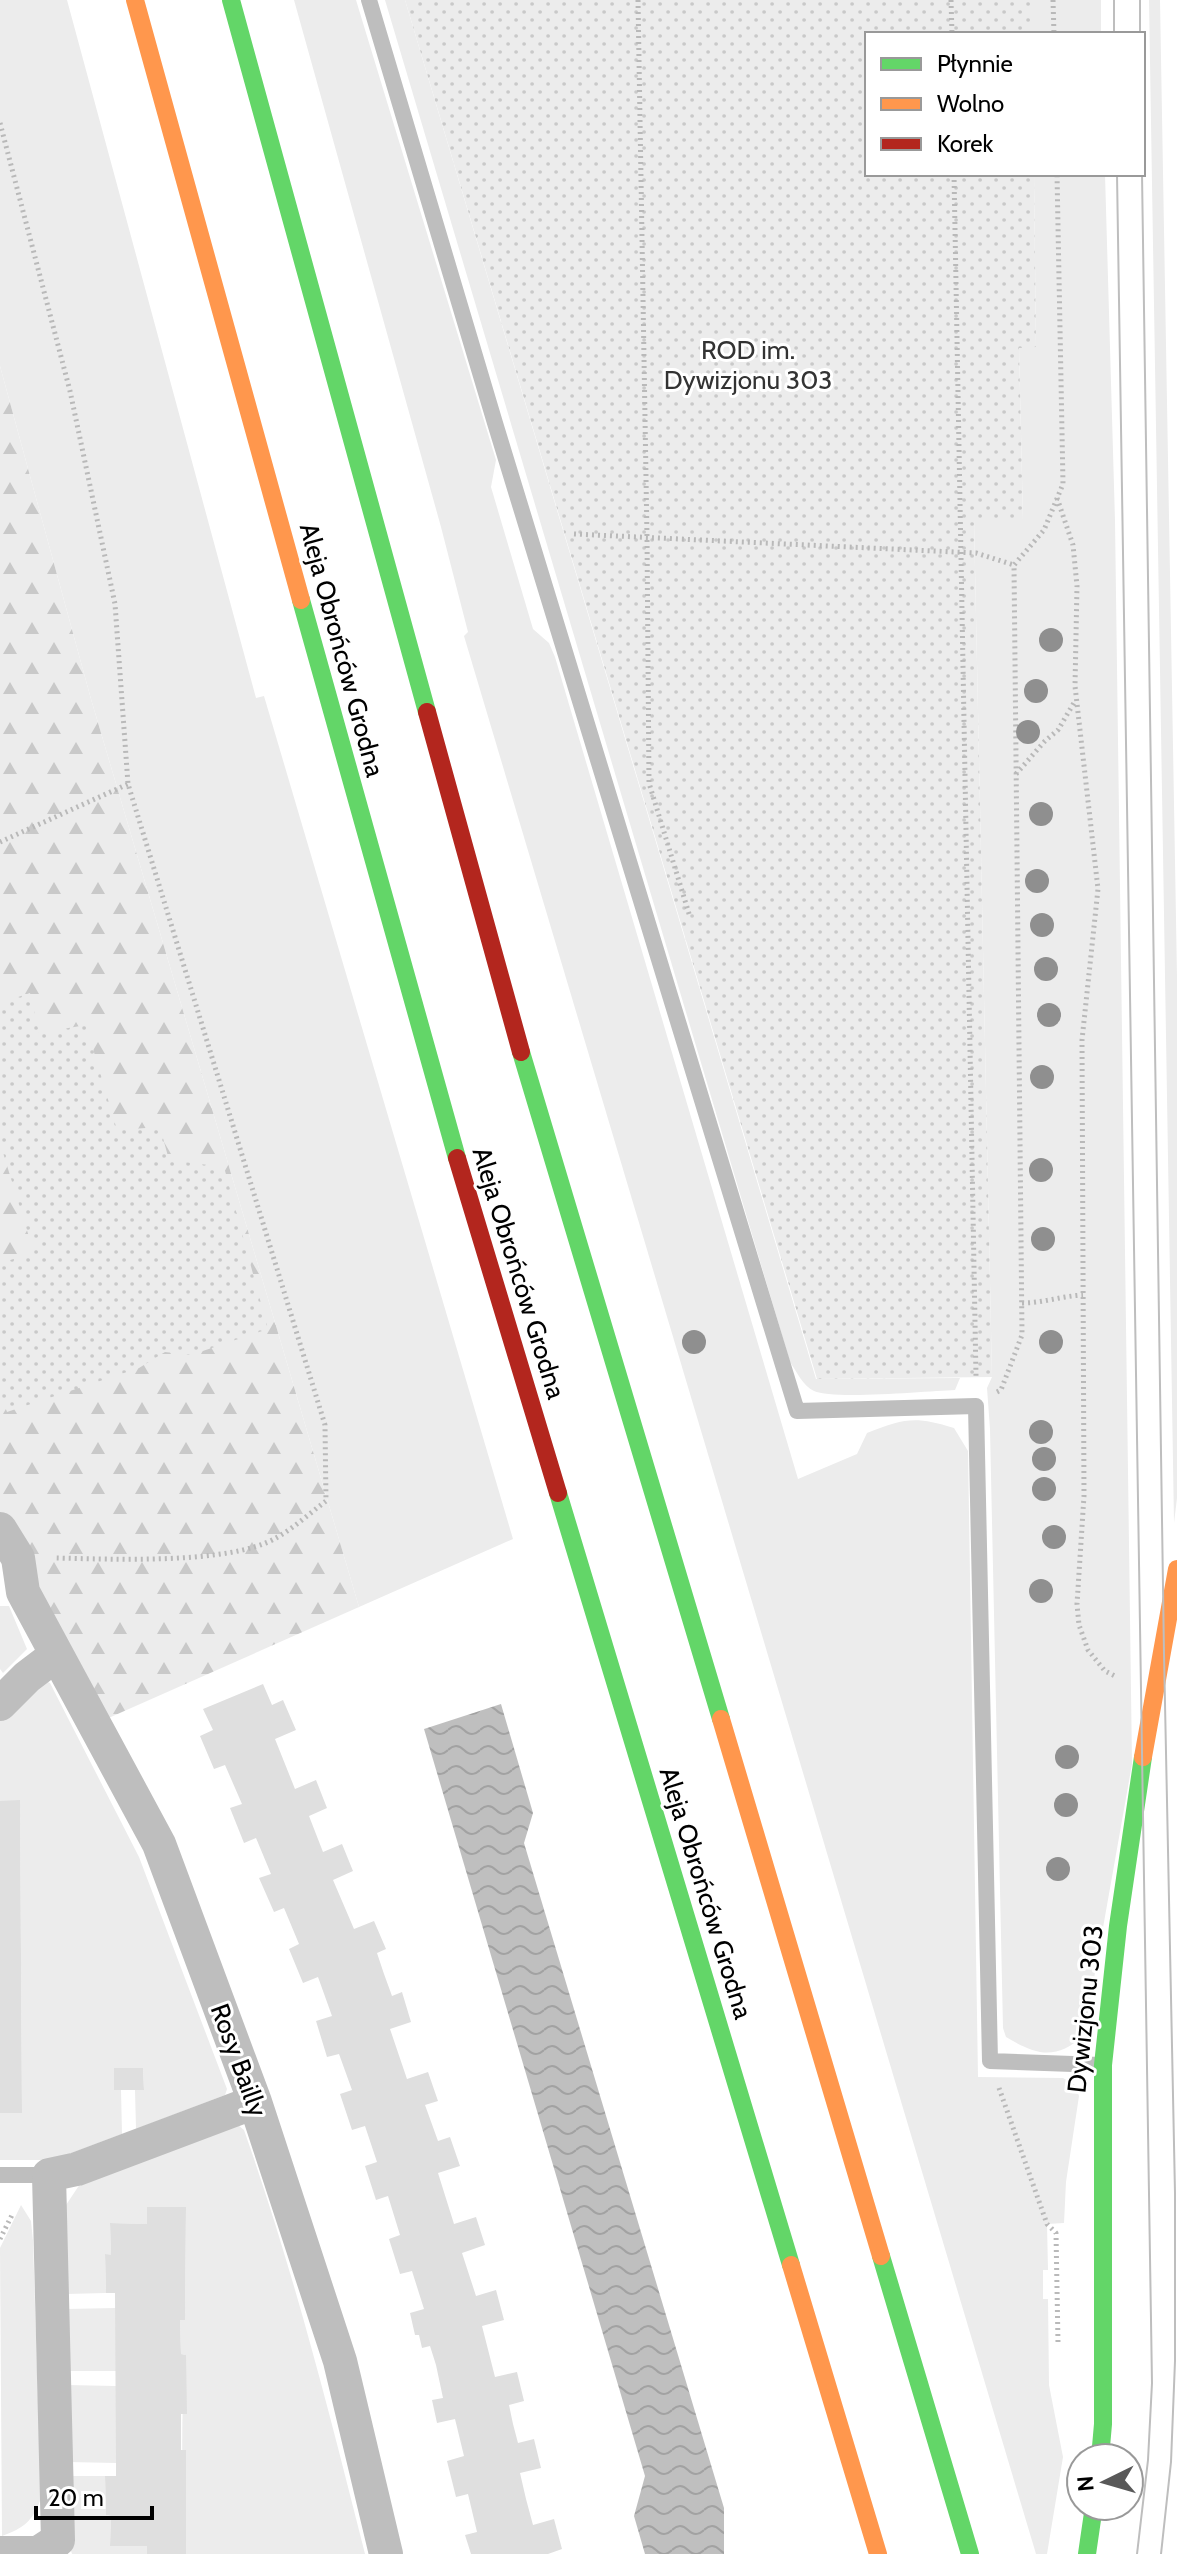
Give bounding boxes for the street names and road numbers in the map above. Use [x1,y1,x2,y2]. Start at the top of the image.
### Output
street label: Aleja Obrońców Grodna [293,520,391,781]
street label: Aleja Obrońców Grodna [465,1143,573,1403]
street label: Aleja Obrońców Grodna [652,1763,760,2023]
street label: Dywizjonu 303 [1060,1923,1110,2095]
street label: Rosy Bailly [204,1999,274,2121]

